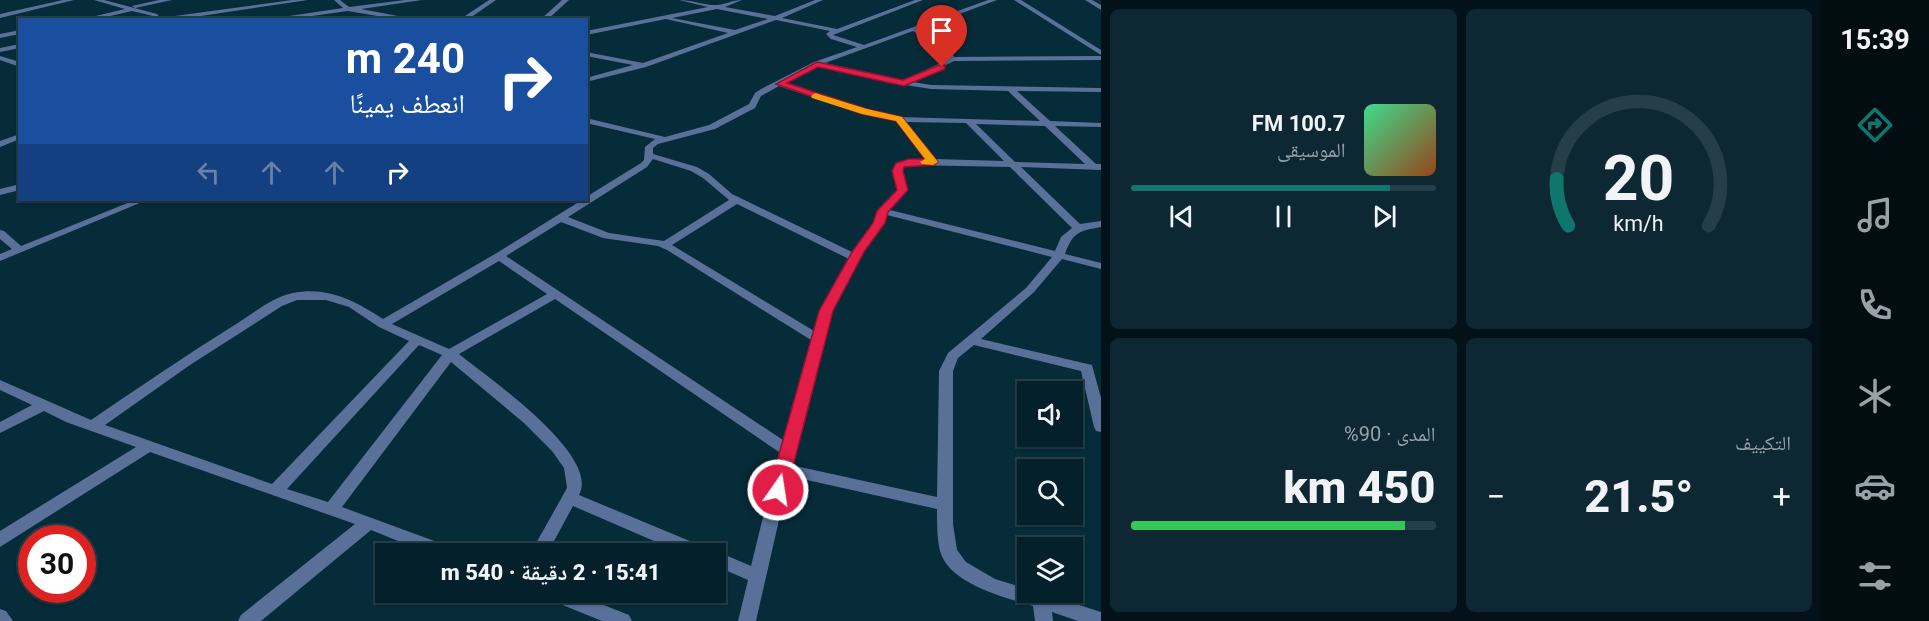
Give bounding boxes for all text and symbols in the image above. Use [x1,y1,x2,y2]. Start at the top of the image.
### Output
pin [916,5,967,67]
icon: arrive [925,14,958,47]
text: 15:39 [1840,24,1910,56]
text: 240 m [346,34,465,83]
icon: right [486,42,564,120]
text: انعطف يمينًا [349,88,465,120]
icon: directions [1854,104,1896,146]
text: 100.7 FM [1252,111,1346,136]
text: الموسيقى [1277,138,1346,162]
text: 20 [1603,142,1675,215]
icon: left [192,156,225,189]
icon: ahead [255,156,288,189]
icon: ahead [318,156,351,189]
icon: right [381,156,414,189]
icon: music [1854,194,1896,236]
icon: previous [1165,200,1198,233]
icon: pause [1267,200,1300,233]
icon: next [1368,200,1401,233]
text: km/h [1614,211,1664,236]
icon: phone [1854,284,1896,326]
icon: climate [1854,375,1896,417]
map controls [1017,381,1083,603]
button: sound [1017,381,1083,447]
text: المدى · 90% [1344,422,1436,446]
text: التكييف [1735,431,1791,455]
position arrow [746,458,810,522]
button: search [1017,459,1083,525]
text: 450 km [1283,461,1436,514]
icon: car [1854,465,1896,507]
text: 21.5° [1584,470,1693,523]
text: − [1487,477,1505,516]
text: + [1772,477,1791,516]
speed limit sign: 30 [18,525,96,603]
button: layers [1017,537,1083,603]
icon: filters [1854,555,1896,597]
text: 15:41 · 2 دقيقة · 540 m [441,560,660,585]

